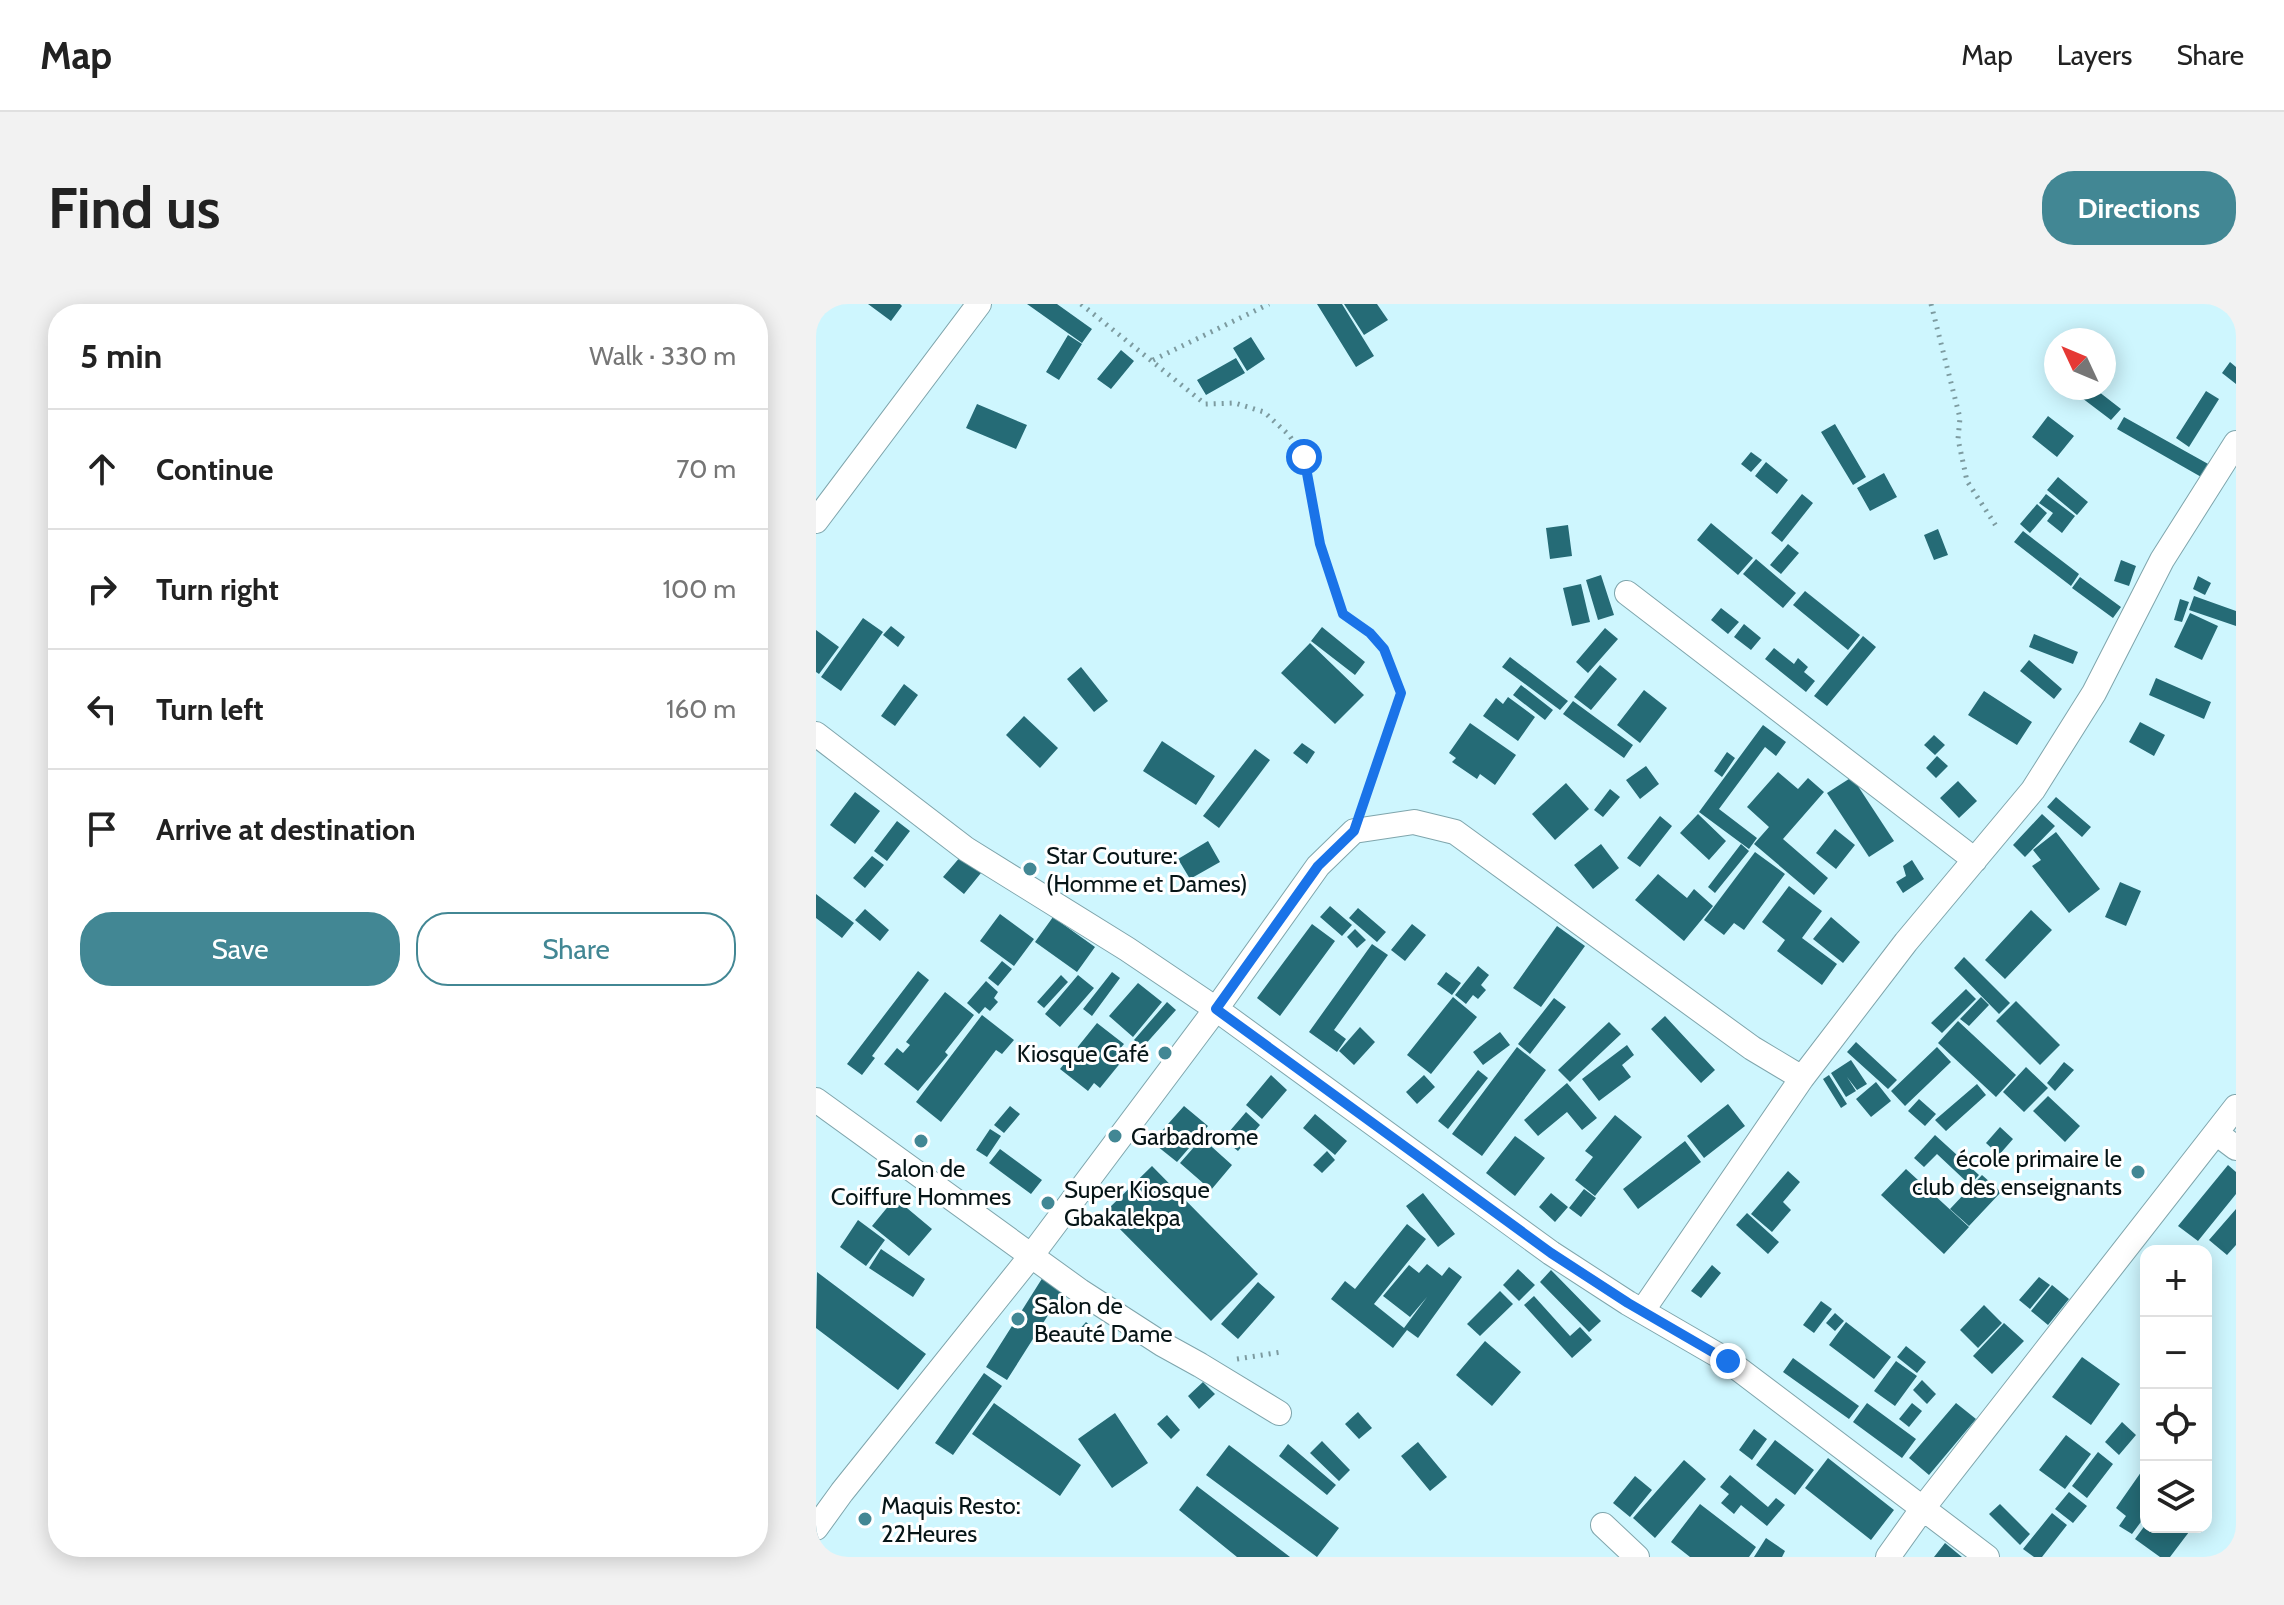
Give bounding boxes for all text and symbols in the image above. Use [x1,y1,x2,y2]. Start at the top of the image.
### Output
text: Map [40,32,112,79]
text: Map [1961,38,2013,72]
text: Layers [2057,38,2132,72]
text: Share [2176,38,2244,72]
button: Directions [2042,171,2236,245]
text: Find us [48,174,221,242]
north arrow [2044,328,2116,400]
text: 5 min [80,335,162,377]
text: Walk · 330 m [589,340,736,372]
route start [1286,439,1322,475]
icon: ahead [80,447,124,491]
text: Continue [156,451,273,488]
text: 70 m [676,453,736,485]
icon: right [80,567,124,611]
text: Turn right [156,571,279,608]
text: 100 m [663,573,736,605]
icon: left [80,687,124,731]
text: Turn left [156,691,264,728]
text: 160 m [666,693,736,725]
icon: arrive [80,807,124,851]
text: Arrive at destination [156,811,416,848]
place label: Star Couture: (Homme et Dames) [1046,841,1248,898]
marker: Star Couture: (Homme et Dames) [1021,860,1039,878]
button: Save [80,912,400,986]
button: Share [416,912,736,986]
place label: Kiosque Café [1017,1039,1149,1068]
marker: Kiosque Café [1156,1044,1174,1062]
place label: Garbadrome [1131,1122,1258,1151]
marker: Garbadrome [1106,1127,1124,1145]
marker: Salon de Coiffure Hommes [912,1132,930,1150]
place label: école primaire le club des enseignants [1912,1144,2122,1201]
place label: Salon de Coiffure Hommes [831,1154,1011,1211]
marker: école primaire le club des enseignants [2129,1163,2147,1181]
place label: Super Kiosque Gbakalekpa [1064,1175,1210,1232]
marker: Super Kiosque Gbakalekpa [1039,1194,1057,1212]
map controls [2140,1245,2212,1533]
button: + [2140,1245,2212,1317]
place label: Salon de Beauté Dame [1034,1291,1173,1348]
marker: Salon de Beauté Dame [1009,1310,1027,1328]
button: − [2140,1317,2212,1389]
route end [1710,1343,1746,1379]
button: locate [2140,1389,2212,1461]
button: layers [2140,1461,2212,1533]
place label: Maquis Resto: 22Heures [881,1491,1021,1548]
marker: Maquis Resto: 22Heures [856,1510,874,1528]

